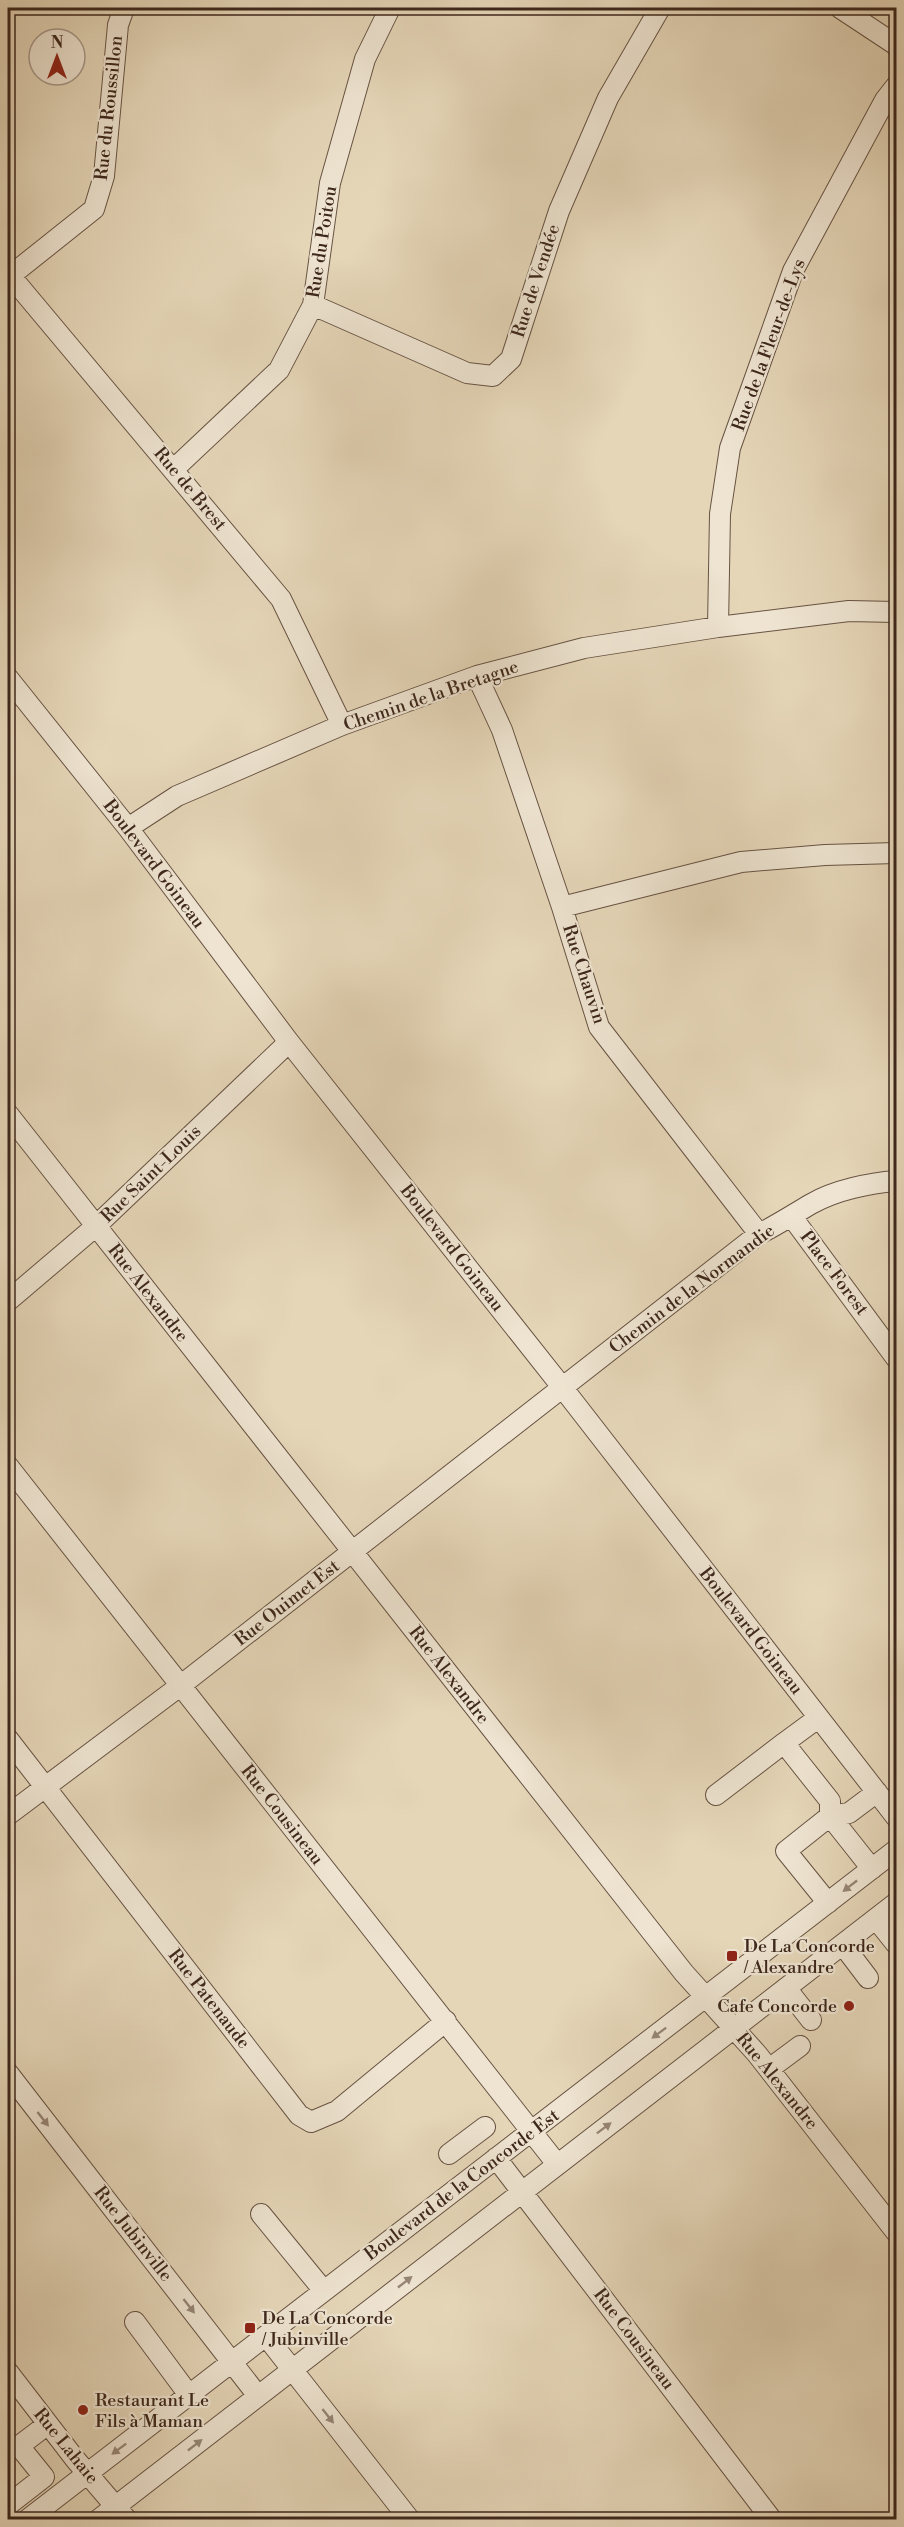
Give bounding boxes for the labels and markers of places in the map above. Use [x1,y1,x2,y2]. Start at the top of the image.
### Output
place label: De La Concorde / Alexandre [743,1935,875,1979]
marker: De La Concorde / Alexandre [725,1949,739,1963]
place label: Cafe Concorde [717,1995,837,2018]
marker: Cafe Concorde [842,1999,856,2013]
place label: De La Concorde / Jubinville [261,2307,393,2351]
marker: De La Concorde / Jubinville [243,2321,257,2335]
place label: Restaurant Le Fils à Maman [95,2389,209,2433]
marker: Restaurant Le Fils à Maman [76,2403,90,2417]

